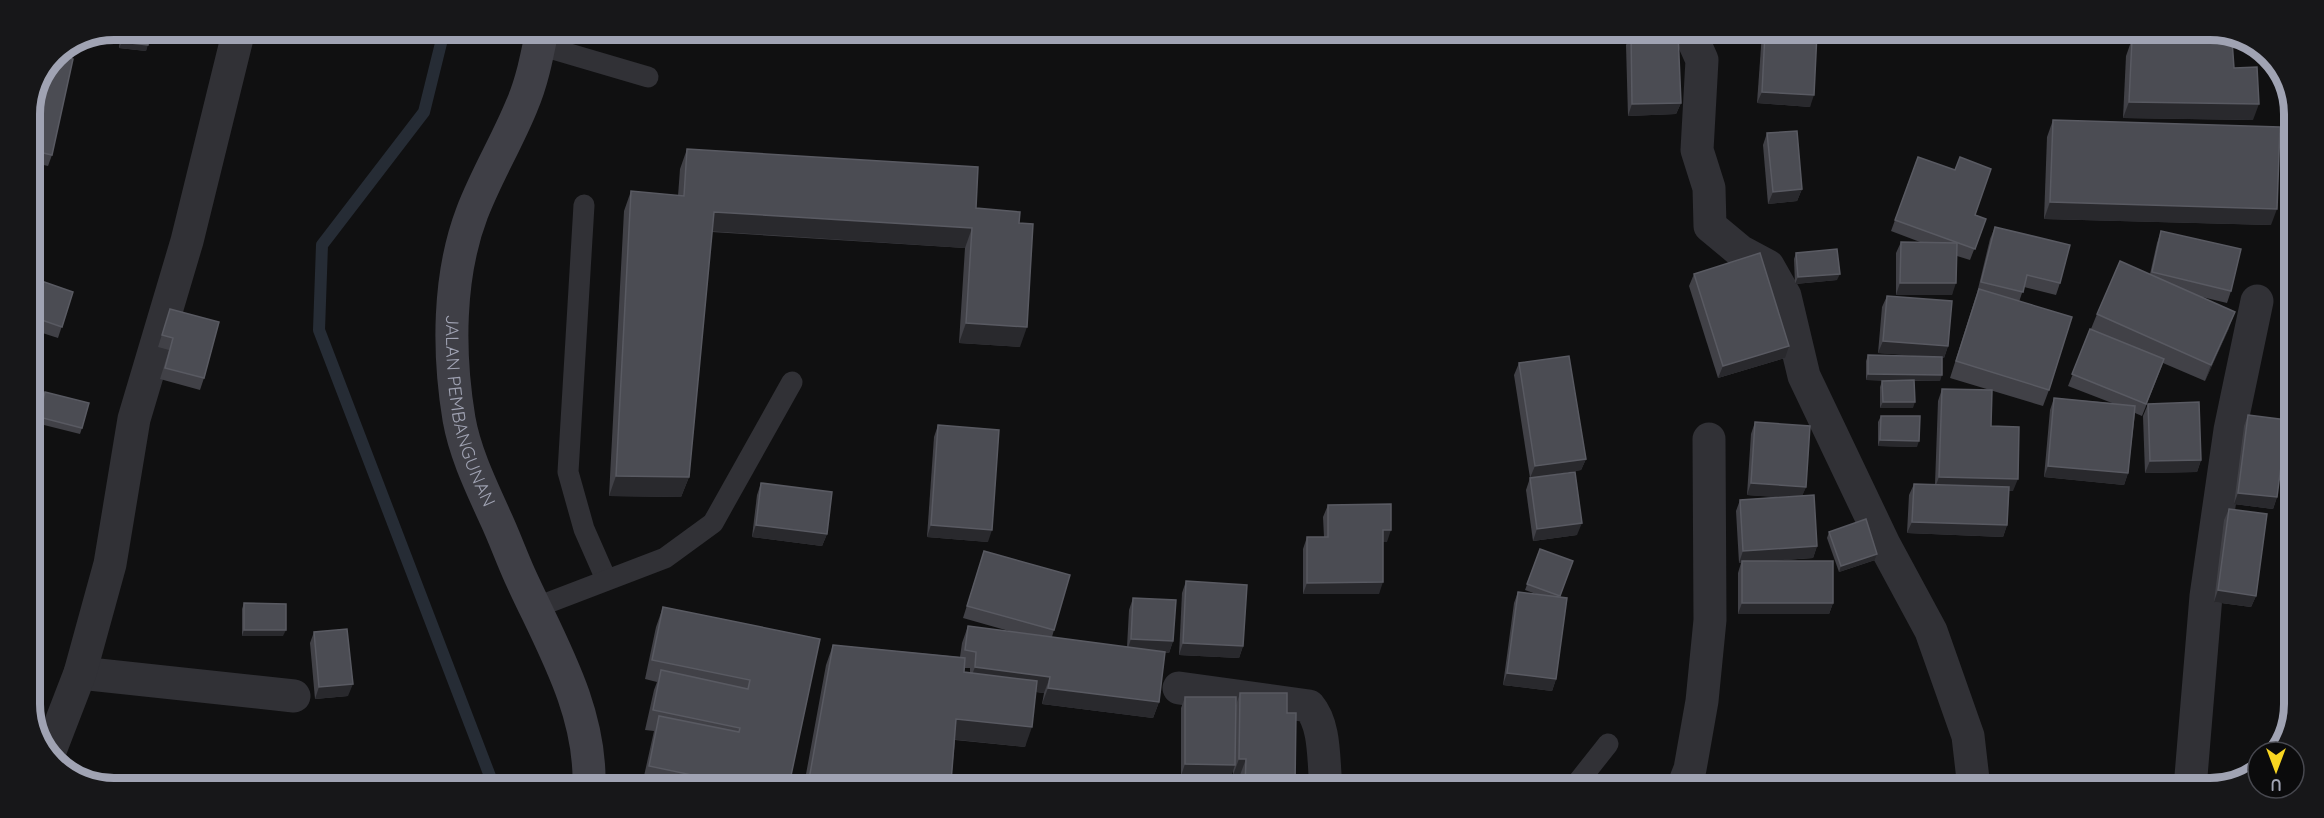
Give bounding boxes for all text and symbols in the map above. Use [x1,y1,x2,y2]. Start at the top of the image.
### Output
street label: JALAN PEMBANGUNAN [441,314,501,510]
north arrow [2246,740,2306,800]
text: U [2270,775,2282,795]

